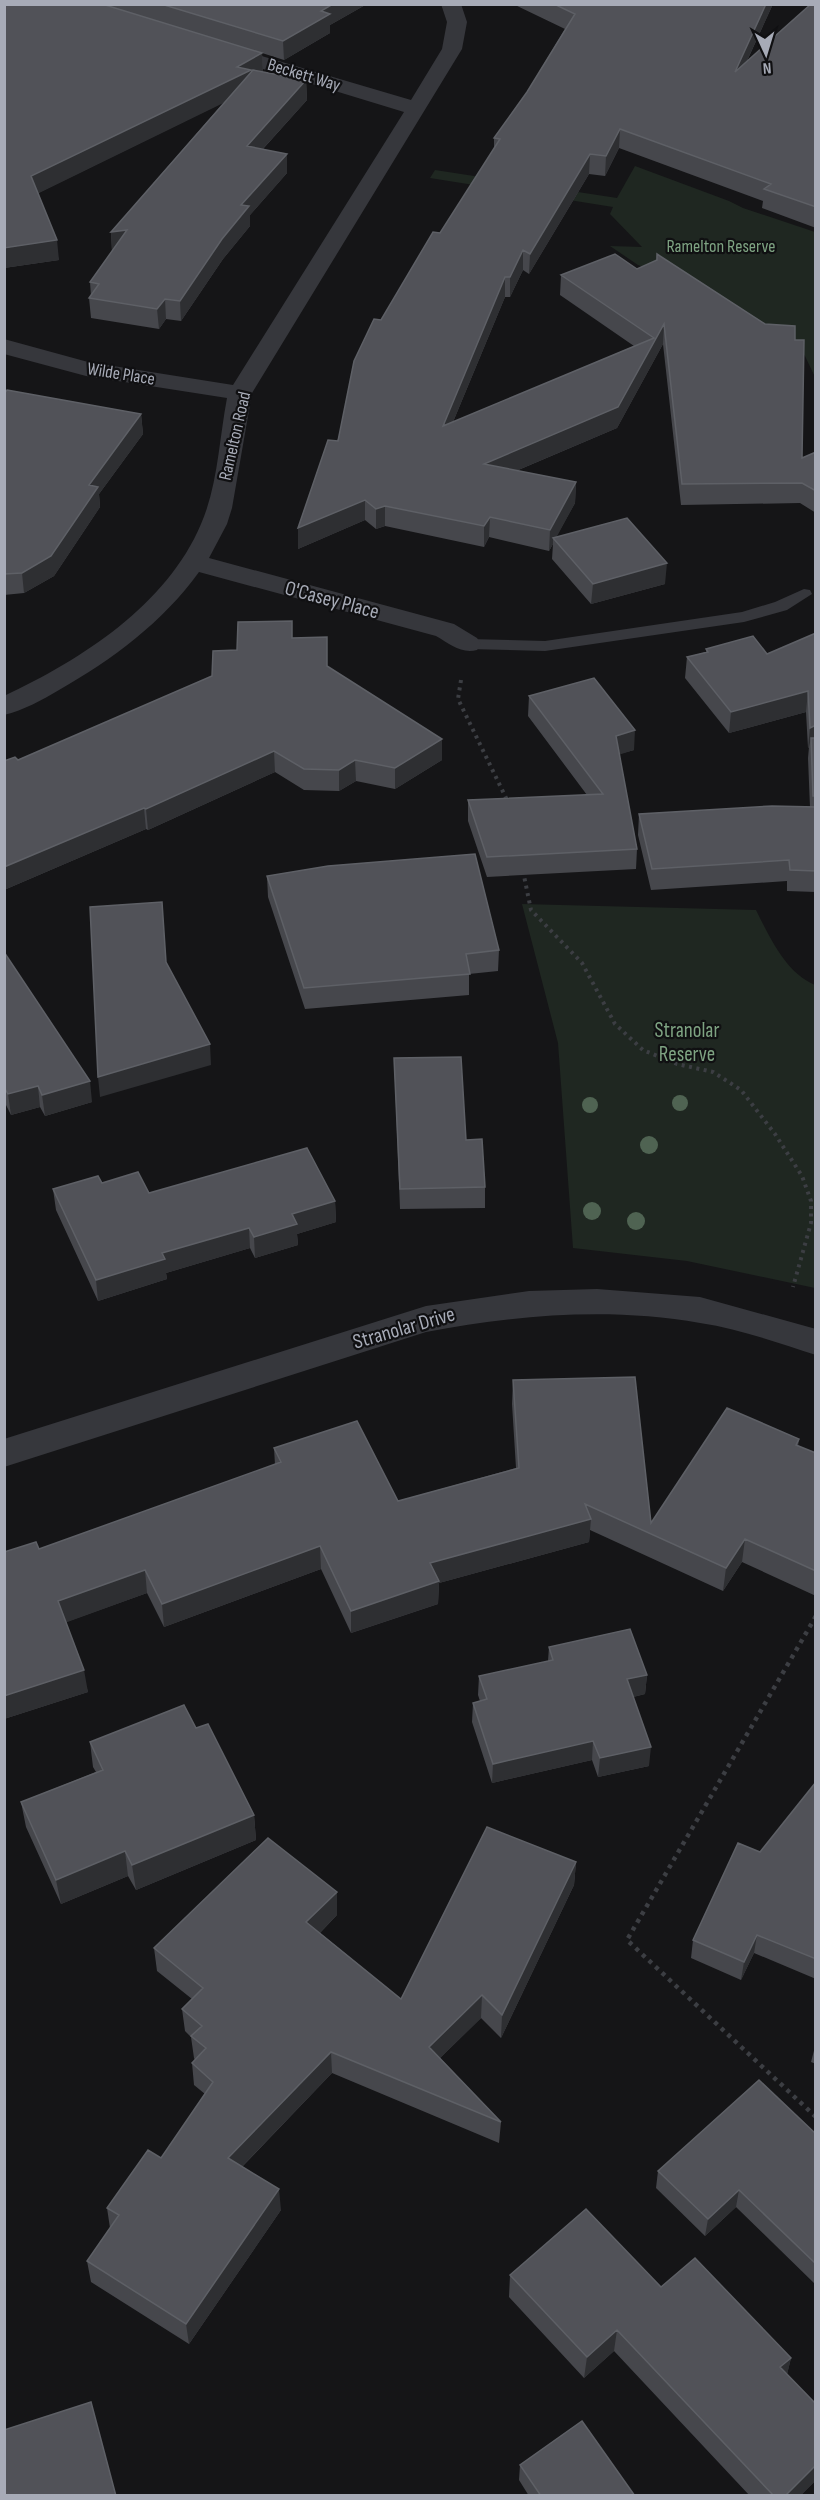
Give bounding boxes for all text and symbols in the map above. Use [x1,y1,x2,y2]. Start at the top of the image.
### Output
north arrow [736,24,796,84]
street label: Beckett Way [265,54,343,96]
text: N [762,58,772,77]
park label: Ramelton Reserve [667,236,775,257]
street label: Wilde Place [86,358,156,390]
street label: Ramelton Road [215,390,255,482]
street label: O'Casey Place [282,575,382,625]
park label: Stranolar Reserve [655,1018,719,1067]
street label: Stranolar Drive [350,1302,458,1354]

